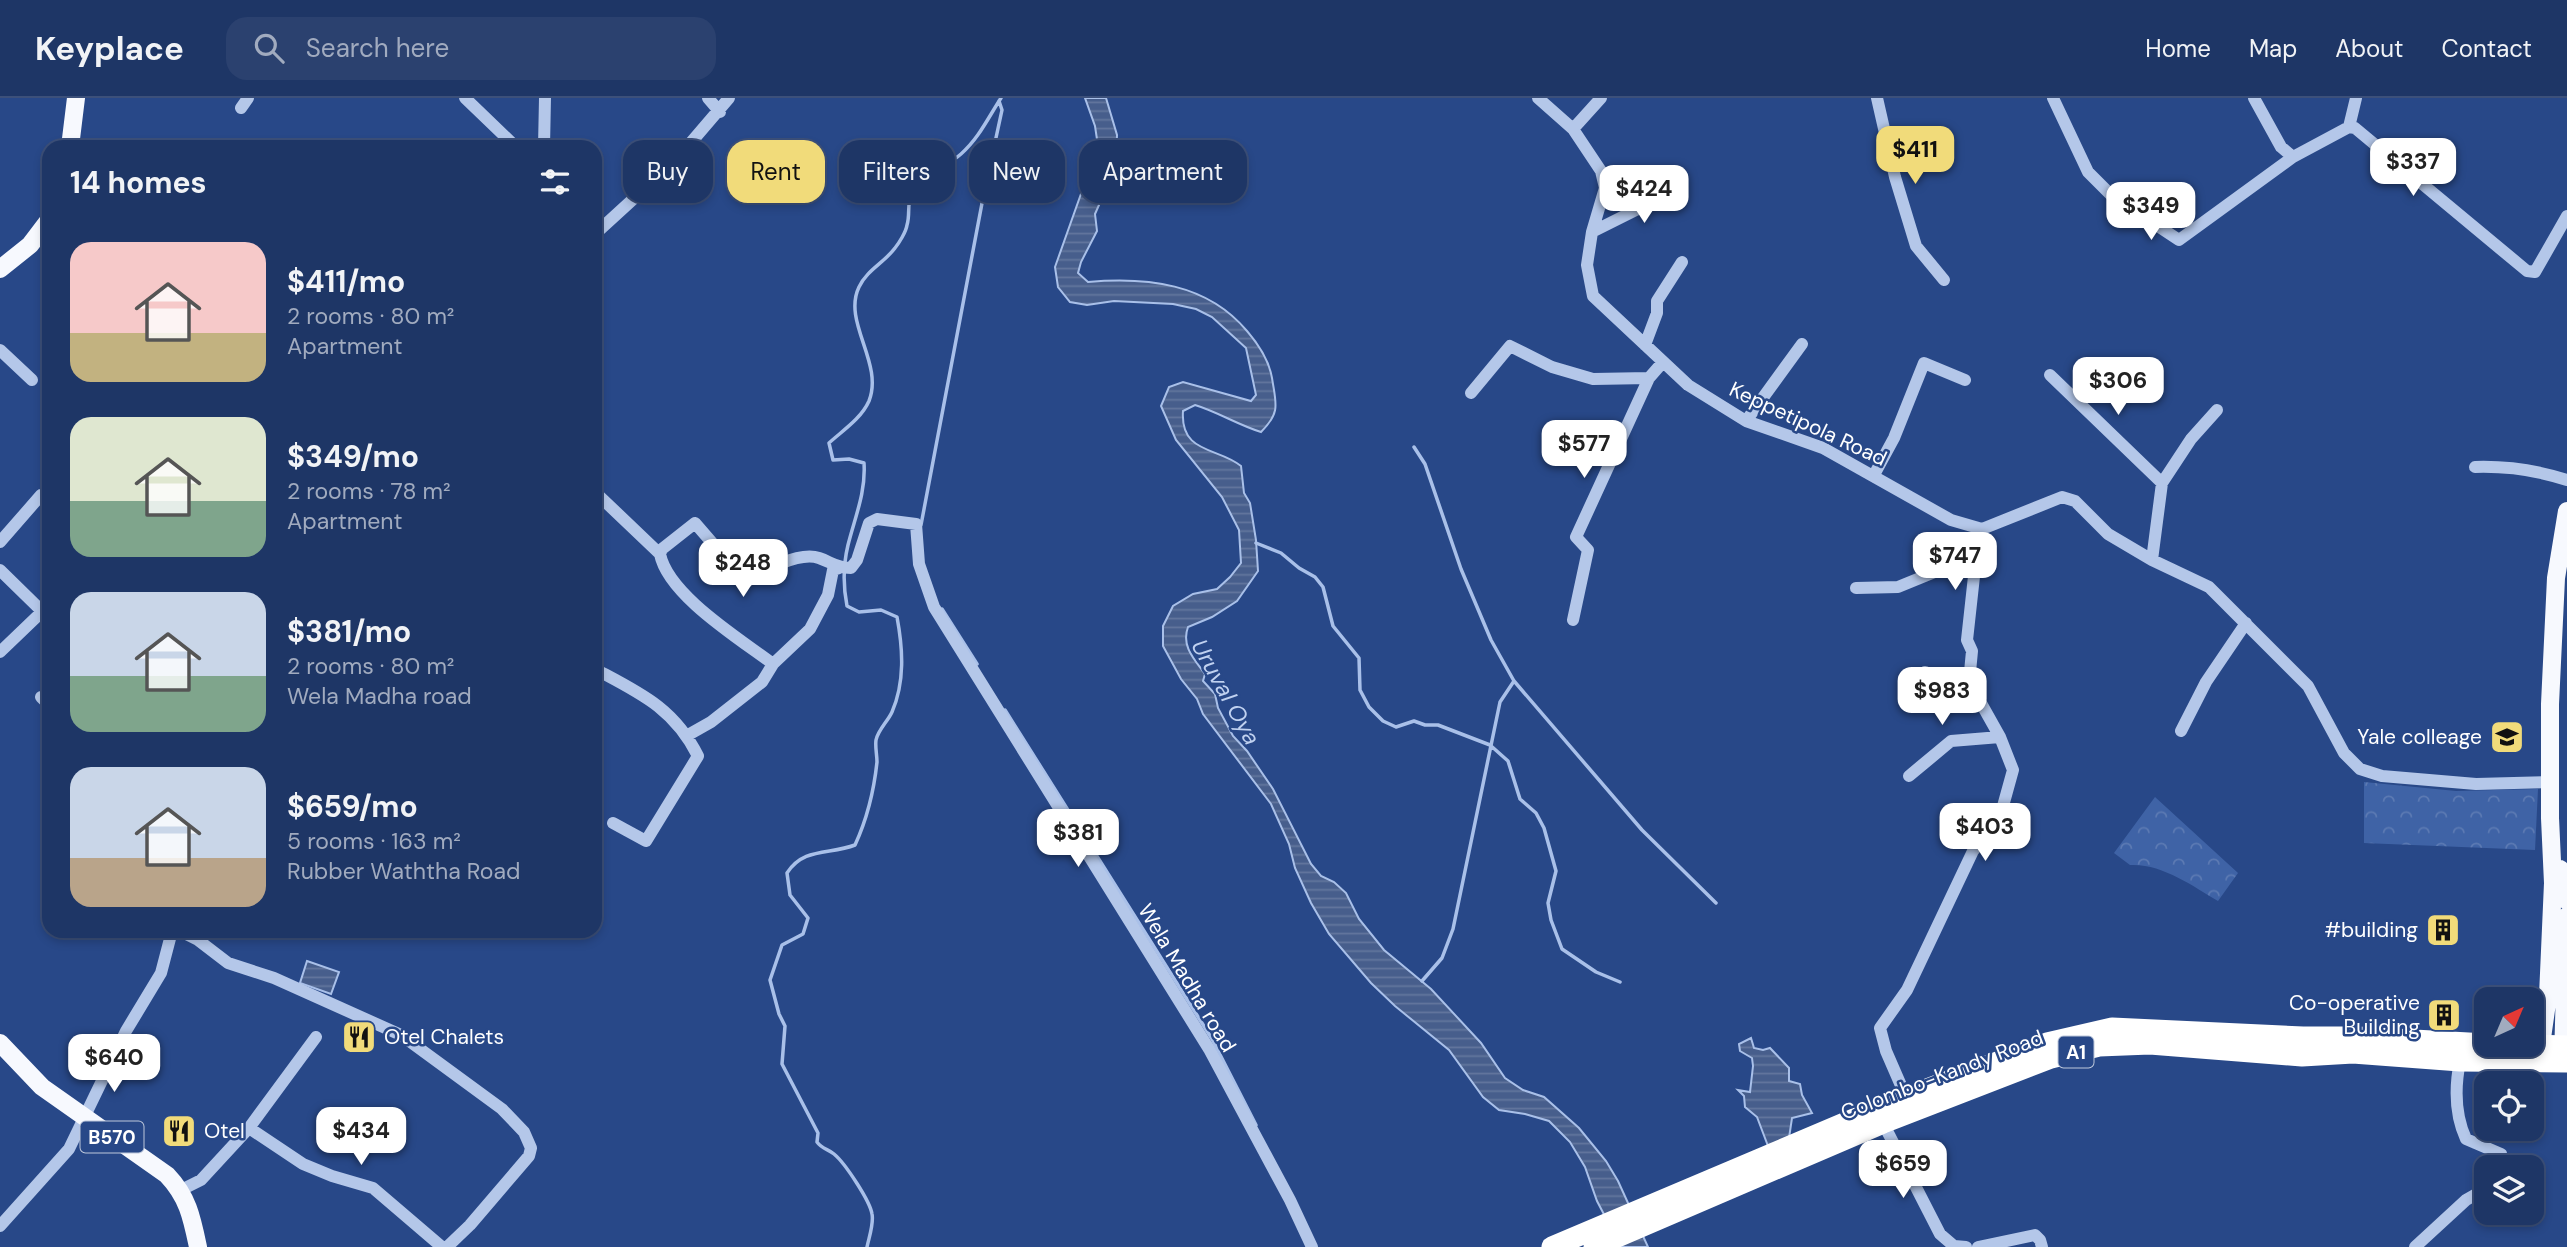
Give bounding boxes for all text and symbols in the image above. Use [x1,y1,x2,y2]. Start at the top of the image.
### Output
search box [226,17,716,80]
text: Keyplace [35,27,184,70]
icon: search [250,29,288,67]
text: Search here [306,31,449,65]
text: Home [2145,33,2211,64]
text: Map [2249,33,2297,64]
text: About [2335,33,2404,64]
text: Contact [2442,33,2532,64]
pin: $411 [1874,126,1956,186]
text: $411 [1892,134,1938,164]
pin: $337 [2372,139,2454,198]
chip: Buy [623,140,713,203]
chip: Rent [727,140,825,203]
chip: Filters [839,140,955,203]
chip: New [969,140,1065,203]
chip: Apartment [1079,140,1247,203]
text: $337 [2386,146,2440,176]
text: 14 homes [70,163,207,202]
icon: filters [536,163,574,201]
pin: $424 [1603,166,1685,225]
text: $424 [1616,173,1672,203]
pin: $349 [2110,183,2192,242]
text: $349 [2122,190,2180,220]
text: $411/mo [287,262,405,301]
icon: home [126,270,210,354]
text: 2 rooms · 80 m² [287,301,454,331]
text: Apartment [287,331,402,361]
pin: $306 [2077,358,2159,417]
text: $306 [2089,365,2147,395]
street label: Keppetipola Road [1725,375,1891,473]
pin: $577 [1543,420,1625,480]
text: $577 [1558,428,1610,458]
text: $349/mo [287,437,419,476]
icon: home [126,445,210,529]
text: 2 rooms · 78 m² [287,476,451,506]
text: Apartment [287,506,402,536]
pin: $747 [1914,532,1996,592]
pin: $248 [702,540,784,599]
text: $747 [1929,540,1981,570]
text: $248 [715,547,771,577]
text: $381/mo [287,612,411,651]
icon: home [126,620,210,704]
water label: Uruval Oya [1185,634,1267,750]
text: 2 rooms · 80 m² [287,651,454,681]
pin: $983 [1901,668,1983,727]
text: $983 [1914,675,1970,705]
text: Wela Madha road [287,681,472,711]
school or university icon: Yale colleage [2488,718,2526,756]
place label: Yale colleage [2357,723,2482,751]
text: $659/mo [287,787,418,826]
icon: home [126,795,210,879]
pin: $403 [1944,804,2026,863]
pin: $381 [1037,810,1119,869]
text: $403 [1956,811,2014,841]
text: $381 [1053,817,1103,847]
text: 5 rooms · 163 m² [287,826,461,856]
text: Rubber Waththa Road [287,856,520,886]
street label: Wela Madha road [1132,899,1242,1057]
building icon: #building [2424,911,2462,949]
place label: #building [2324,916,2418,944]
north arrow [2474,987,2544,1057]
map controls [2474,987,2544,1225]
place label: Co-operative Building [2289,989,2420,1041]
building icon: Co-operative Building [2425,996,2463,1034]
restaurant icon: Otel Chalets [340,1018,378,1056]
place label: Otel Chalets [384,1023,504,1051]
street label: Colombo-Kandy Road [1837,1023,2047,1127]
pin: $640 [73,1034,155,1094]
road number: A1 [2058,1036,2094,1068]
text: $640 [84,1042,144,1072]
button: locate [2474,1071,2544,1141]
pin: $434 [320,1108,402,1167]
restaurant icon: Otel [160,1112,198,1150]
text: $434 [332,1115,390,1145]
place label: Otel [204,1117,245,1145]
road number: B570 [80,1121,144,1152]
pin: $659 [1862,1140,1944,1200]
text: $659 [1875,1148,1931,1178]
button: layers [2474,1155,2544,1225]

